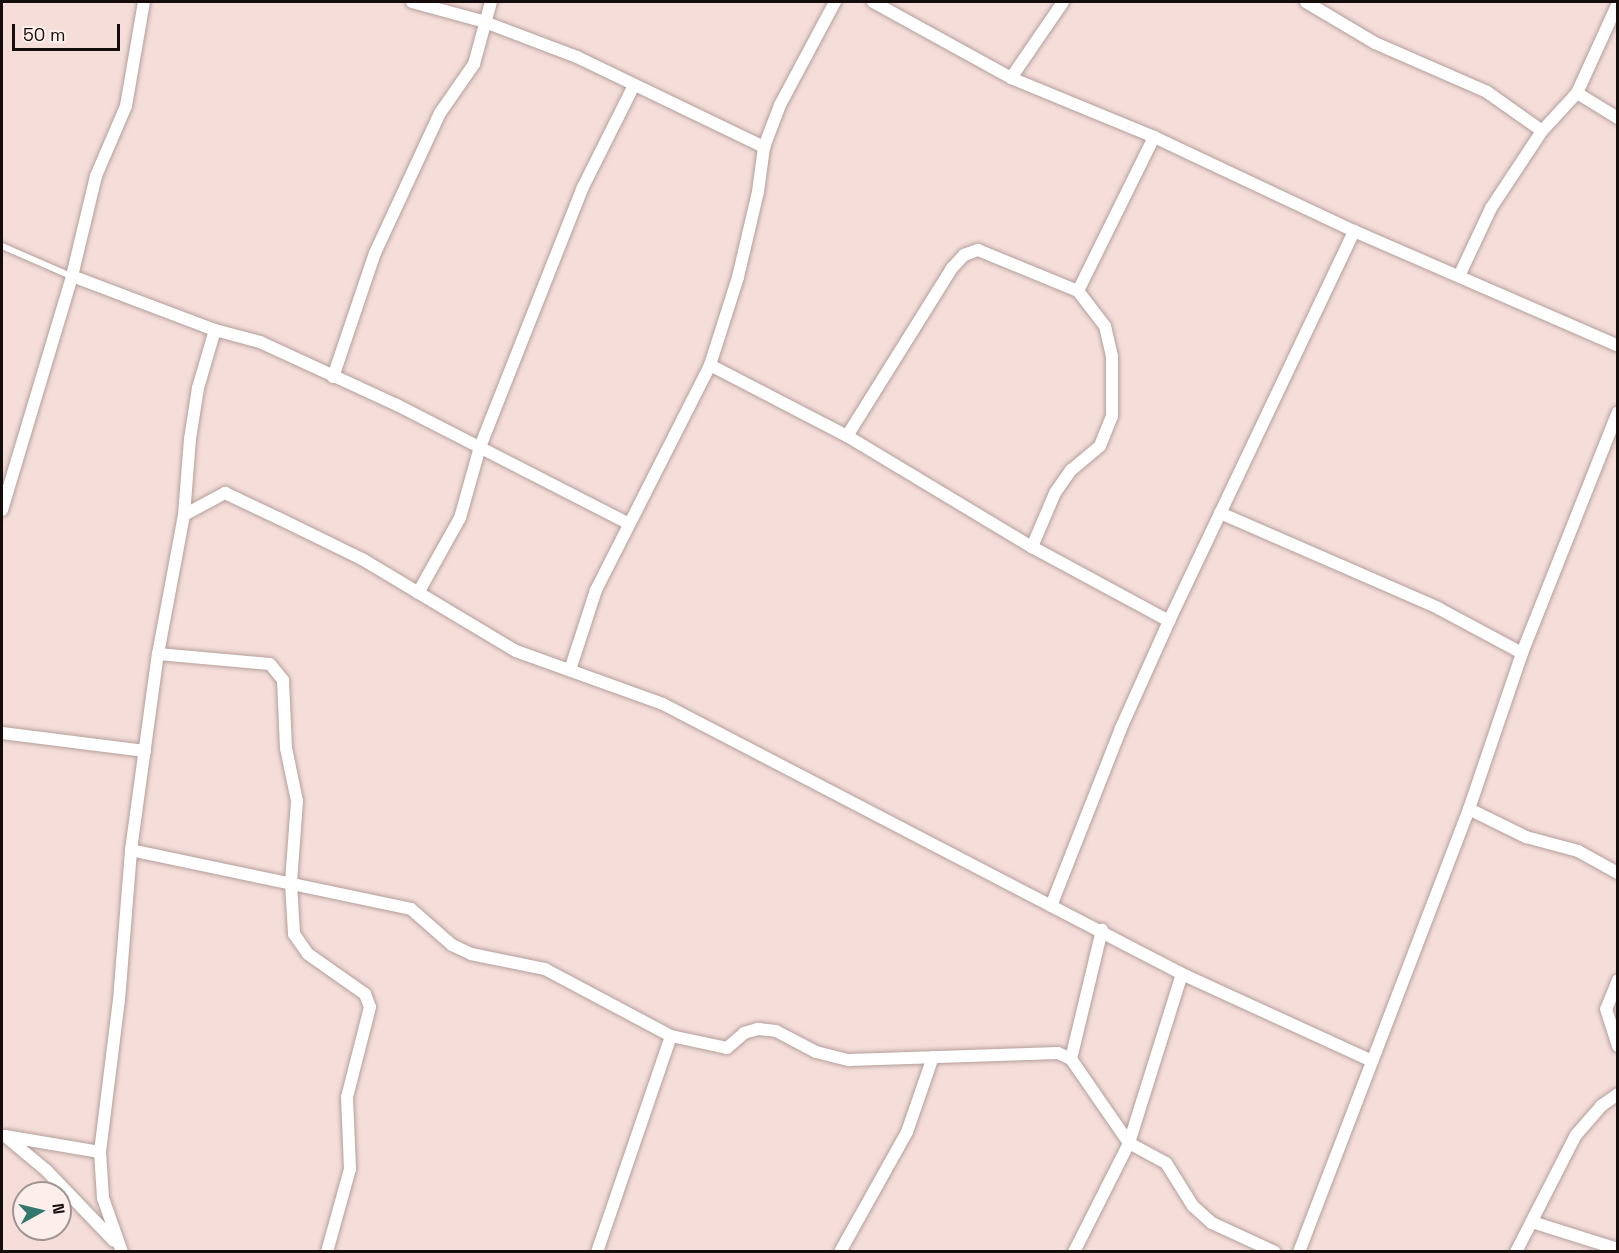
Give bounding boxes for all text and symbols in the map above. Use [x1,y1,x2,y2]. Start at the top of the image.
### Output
scale bar [15,12,123,50]
text: 50 m [23,23,65,46]
north arrow [12,1181,72,1241]
text: N [47,1202,69,1215]

